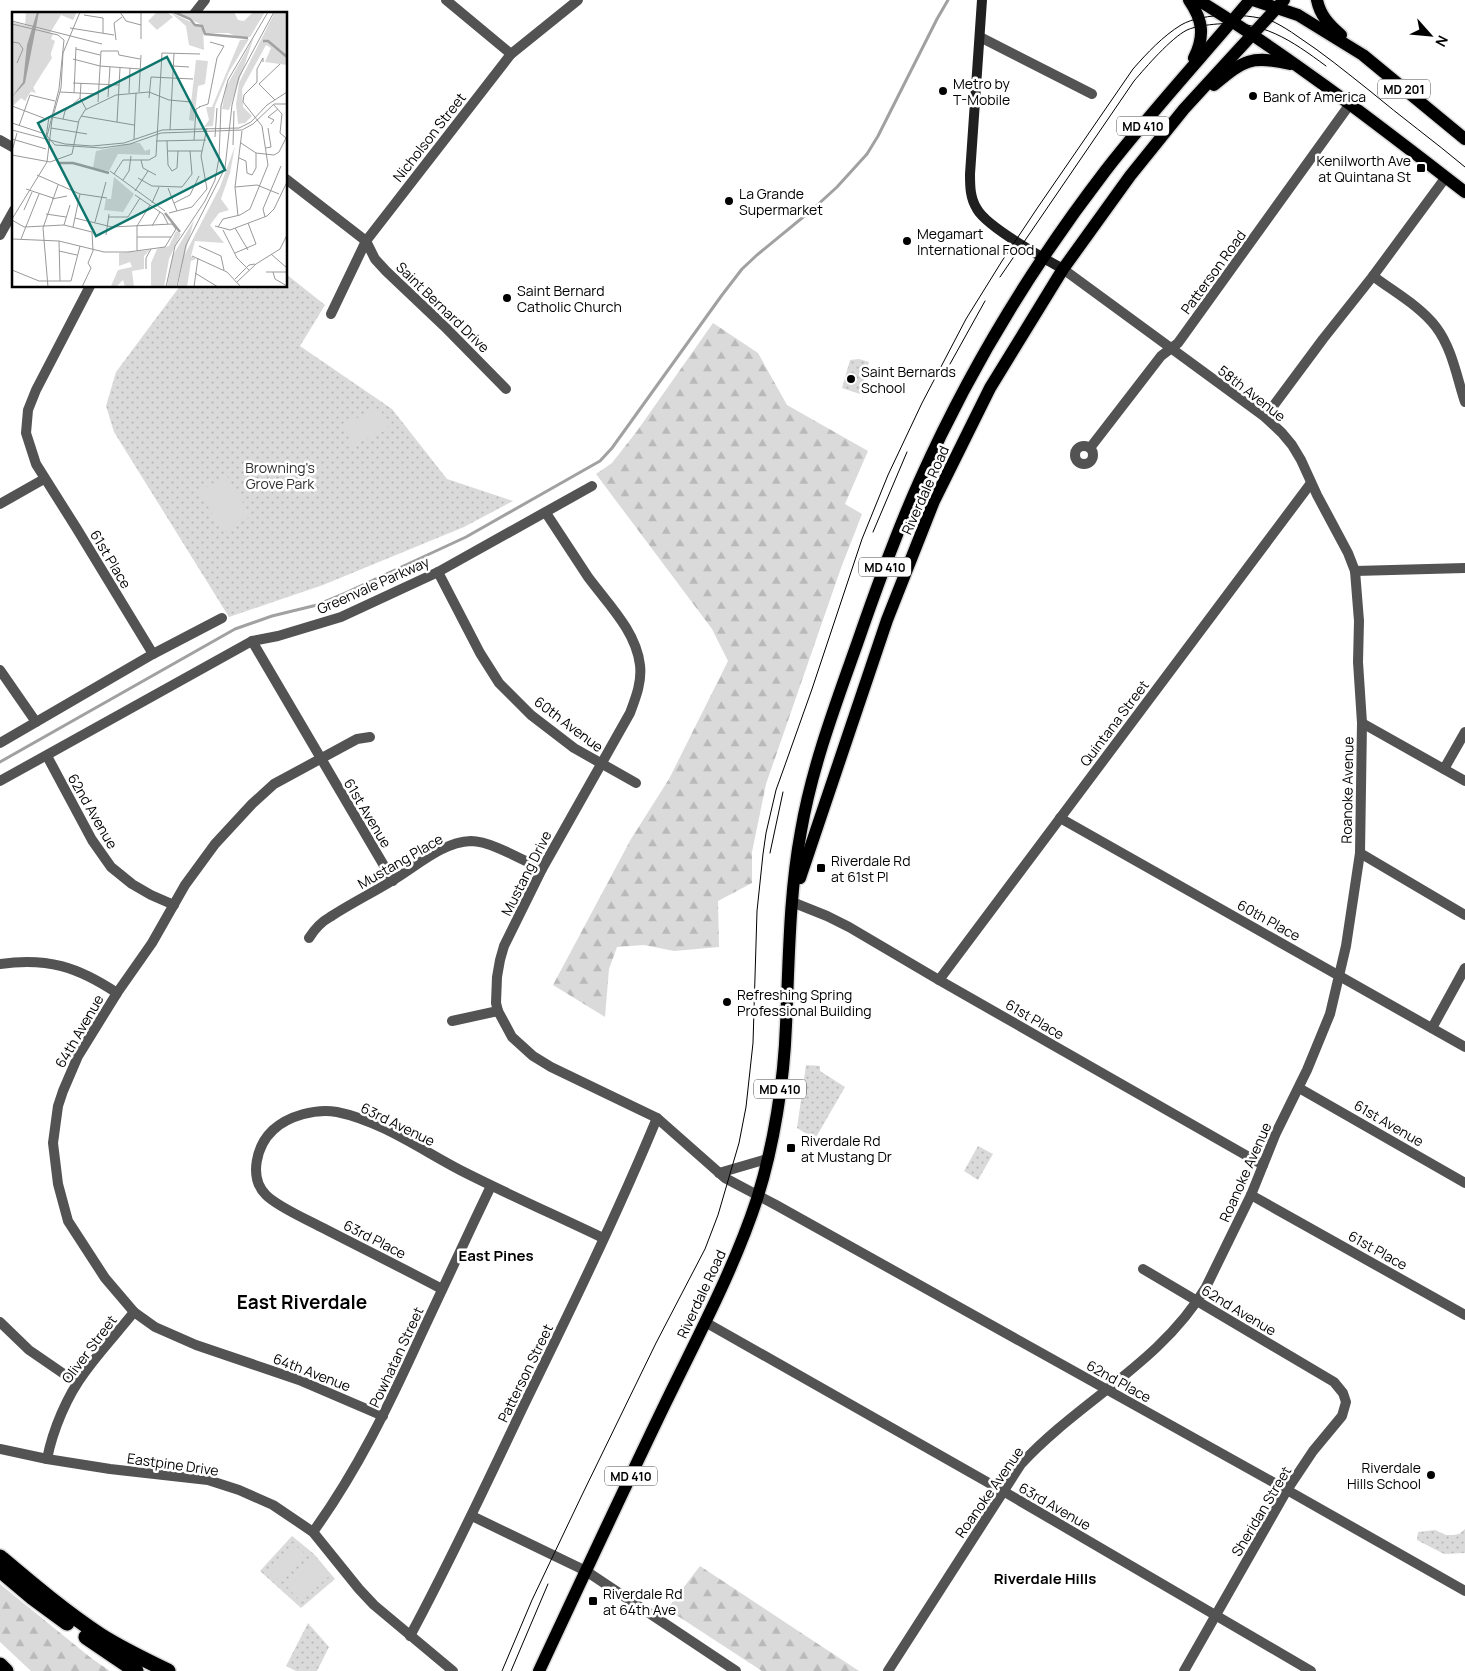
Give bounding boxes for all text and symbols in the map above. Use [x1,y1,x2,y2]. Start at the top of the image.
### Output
north arrow [1405,10,1455,60]
inset map [12,12,288,288]
text: N [1431,32,1453,50]
place label: Metro by T-Mobile [953,74,1010,109]
road number: MD 201 [1378,80,1430,98]
marker: Metro by T-Mobile [937,85,949,97]
place label: Bank of America [1263,87,1366,106]
street label: Nicholson Street [388,88,470,186]
marker: Bank of America [1247,90,1259,102]
road number: MD 410 [1117,116,1169,136]
place label: Kenilworth Ave at Quintana St [1317,151,1411,186]
marker: Kenilworth Ave at Quintana St [1415,162,1427,174]
place label: La Grande Supermarket [739,184,823,219]
marker: La Grande Supermarket [723,195,735,207]
place label: Megamart International Food [917,224,1034,259]
street label: Patterson Road [1176,226,1250,318]
marker: Megamart International Food [901,235,913,247]
street label: Saint Bernard Drive [392,257,494,357]
place label: Saint Bernard Catholic Church [517,281,622,316]
marker: Saint Bernard Catholic Church [501,292,513,304]
street label: 58th Avenue [1214,361,1290,425]
place label: Saint Bernards School [861,362,956,397]
marker: Saint Bernards School [845,373,857,385]
street label: Riverdale Road [897,442,953,538]
park label: Browning's Grove Park [245,458,315,493]
street label: 61st Place [86,526,136,592]
street label: Greenvale Parkway [314,551,433,618]
road number: MD 410 [859,558,911,576]
street label: Quintana Street [1075,676,1153,770]
street label: 60th Avenue [531,692,607,756]
street label: Roanoke Avenue [1337,736,1357,844]
street label: 62nd Avenue [64,770,122,852]
street label: 61st Avenue [340,775,396,851]
street label: Mustang Drive [496,827,556,919]
street label: Mustang Place [354,829,446,893]
place label: Riverdale Rd at 61st Pl [831,851,910,886]
marker: Riverdale Rd at 61st Pl [815,862,827,874]
street label: 60th Place [1234,895,1304,945]
place label: Refreshing Spring Professional Building [737,985,872,1020]
street label: 64th Avenue [50,991,108,1071]
street label: 61st Place [1002,995,1068,1043]
marker: Refreshing Spring Professional Building [721,996,733,1008]
road number: MD 410 [754,1080,806,1098]
street label: 61st Avenue [1351,1095,1427,1151]
street label: 63rd Avenue [358,1098,438,1150]
street label: Roanoke Avenue [1215,1119,1275,1225]
place label: Riverdale Rd at Mustang Dr [801,1131,892,1166]
marker: Riverdale Rd at Mustang Dr [785,1142,797,1154]
street label: 63rd Place [341,1215,409,1263]
street label: 61st Place [1345,1226,1411,1274]
district label: East Pines [458,1245,534,1266]
street label: Riverdale Road [672,1247,730,1341]
street label: 62nd Avenue [1198,1280,1280,1340]
district label: East Riverdale [237,1289,367,1315]
street label: Powhatan Street [364,1303,428,1410]
street label: Oliver Street [57,1311,121,1387]
street label: Patterson Street [493,1320,557,1425]
street label: 64th Avenue [271,1349,353,1395]
street label: 62nd Place [1083,1355,1155,1407]
street label: Roanoke Avenue [950,1443,1028,1541]
street label: Eastpine Drive [126,1448,220,1480]
place label: Riverdale Hills School [1347,1458,1421,1493]
street label: Sheridan Street [1227,1462,1296,1560]
road number: MD 410 [605,1466,657,1485]
marker: Riverdale Hills School [1425,1469,1437,1481]
street label: 63rd Avenue [1015,1478,1095,1534]
district label: Riverdale Hills [994,1568,1096,1589]
place label: Riverdale Rd at 64th Ave [603,1584,682,1619]
marker: Riverdale Rd at 64th Ave [587,1595,599,1607]

